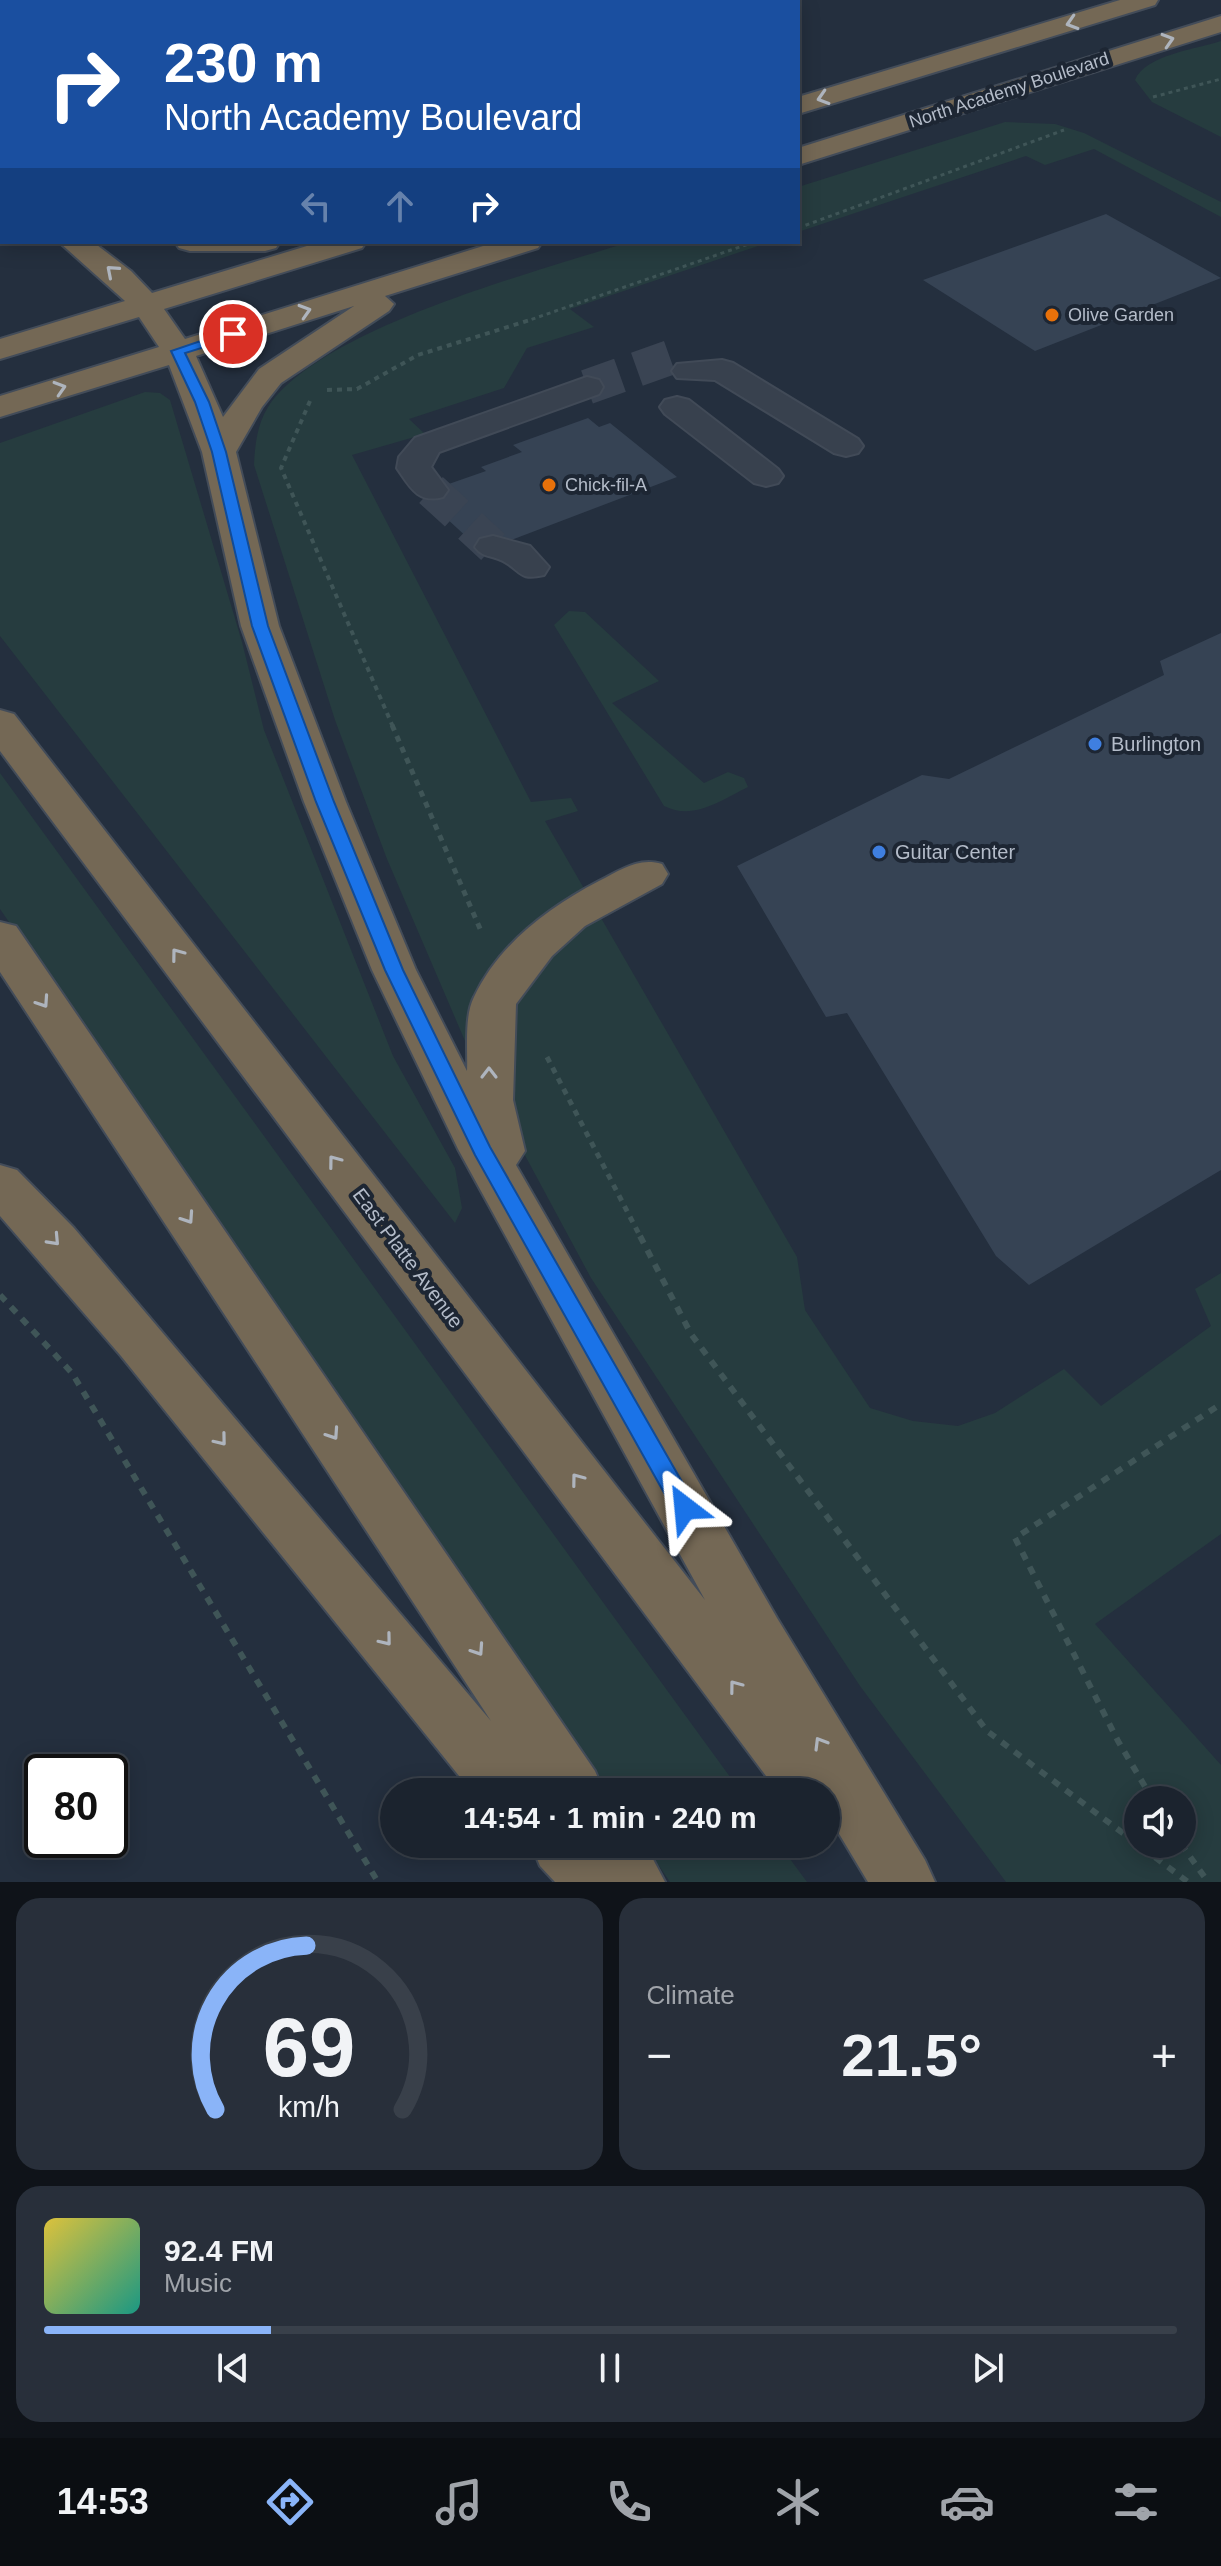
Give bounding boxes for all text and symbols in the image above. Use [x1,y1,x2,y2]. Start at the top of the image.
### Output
one-way arrow [1065,14,1079,30]
text: 230 m [164,31,323,94]
icon: right [32,32,136,136]
one-way arrow [1161,33,1175,49]
street label: North Academy Boulevard [906,48,1112,132]
one-way arrow [817,89,830,105]
text: North Academy Boulevard [164,97,582,138]
icon: left [294,184,338,228]
icon: ahead [378,184,422,228]
icon: right [462,184,506,228]
one-way arrow [107,266,121,281]
pin [199,300,267,368]
one-way arrow [298,304,312,320]
place label: Olive Garden [1068,305,1174,325]
marker: Olive Garden [1043,306,1061,324]
icon: arrive [211,312,255,356]
one-way arrow [53,381,66,397]
place label: Chick-fil-A [565,475,647,495]
marker: Chick-fil-A [540,476,558,494]
place label: Burlington [1111,733,1201,755]
marker: Burlington [1086,735,1104,753]
place label: Guitar Center [895,841,1015,863]
marker: Guitar Center [870,843,888,861]
one-way arrow [172,949,186,963]
one-way arrow [34,993,49,1008]
one-way arrow [480,1066,498,1079]
one-way arrow [330,1155,344,1170]
street label: East Platte Avenue [348,1184,468,1332]
one-way arrow [178,1209,193,1224]
one-way arrow [45,1231,59,1246]
one-way arrow [323,1425,338,1439]
one-way arrow [211,1431,226,1445]
position arrow [643,1466,727,1550]
one-way arrow [573,1473,587,1488]
one-way arrow [376,1631,391,1646]
one-way arrow [468,1641,483,1655]
one-way arrow [731,1680,745,1694]
one-way arrow [814,1737,830,1752]
speed limit sign: 80 [24,1754,128,1858]
map controls [1124,1786,1196,1858]
button: sound [1124,1786,1196,1858]
text: 14:54 · 1 min · 240 m [463,1801,757,1834]
text: Climate [647,1980,735,2010]
text: 69 [263,2001,356,2094]
text: 21.5° [841,2022,982,2089]
text: − [647,2031,672,2080]
text: + [1151,2031,1177,2080]
text: km/h [278,2091,340,2123]
text: 92.4 FM [164,2234,274,2267]
text: Music [164,2268,232,2298]
icon: previous [211,2346,255,2390]
icon: pause [588,2346,632,2390]
icon: next [966,2346,1010,2390]
icon: directions [262,2474,318,2530]
icon: music [431,2474,487,2530]
icon: phone [601,2474,657,2530]
icon: climate [770,2474,826,2530]
icon: car [939,2474,995,2530]
icon: filters [1108,2474,1164,2530]
text: 14:53 [57,2481,149,2522]

